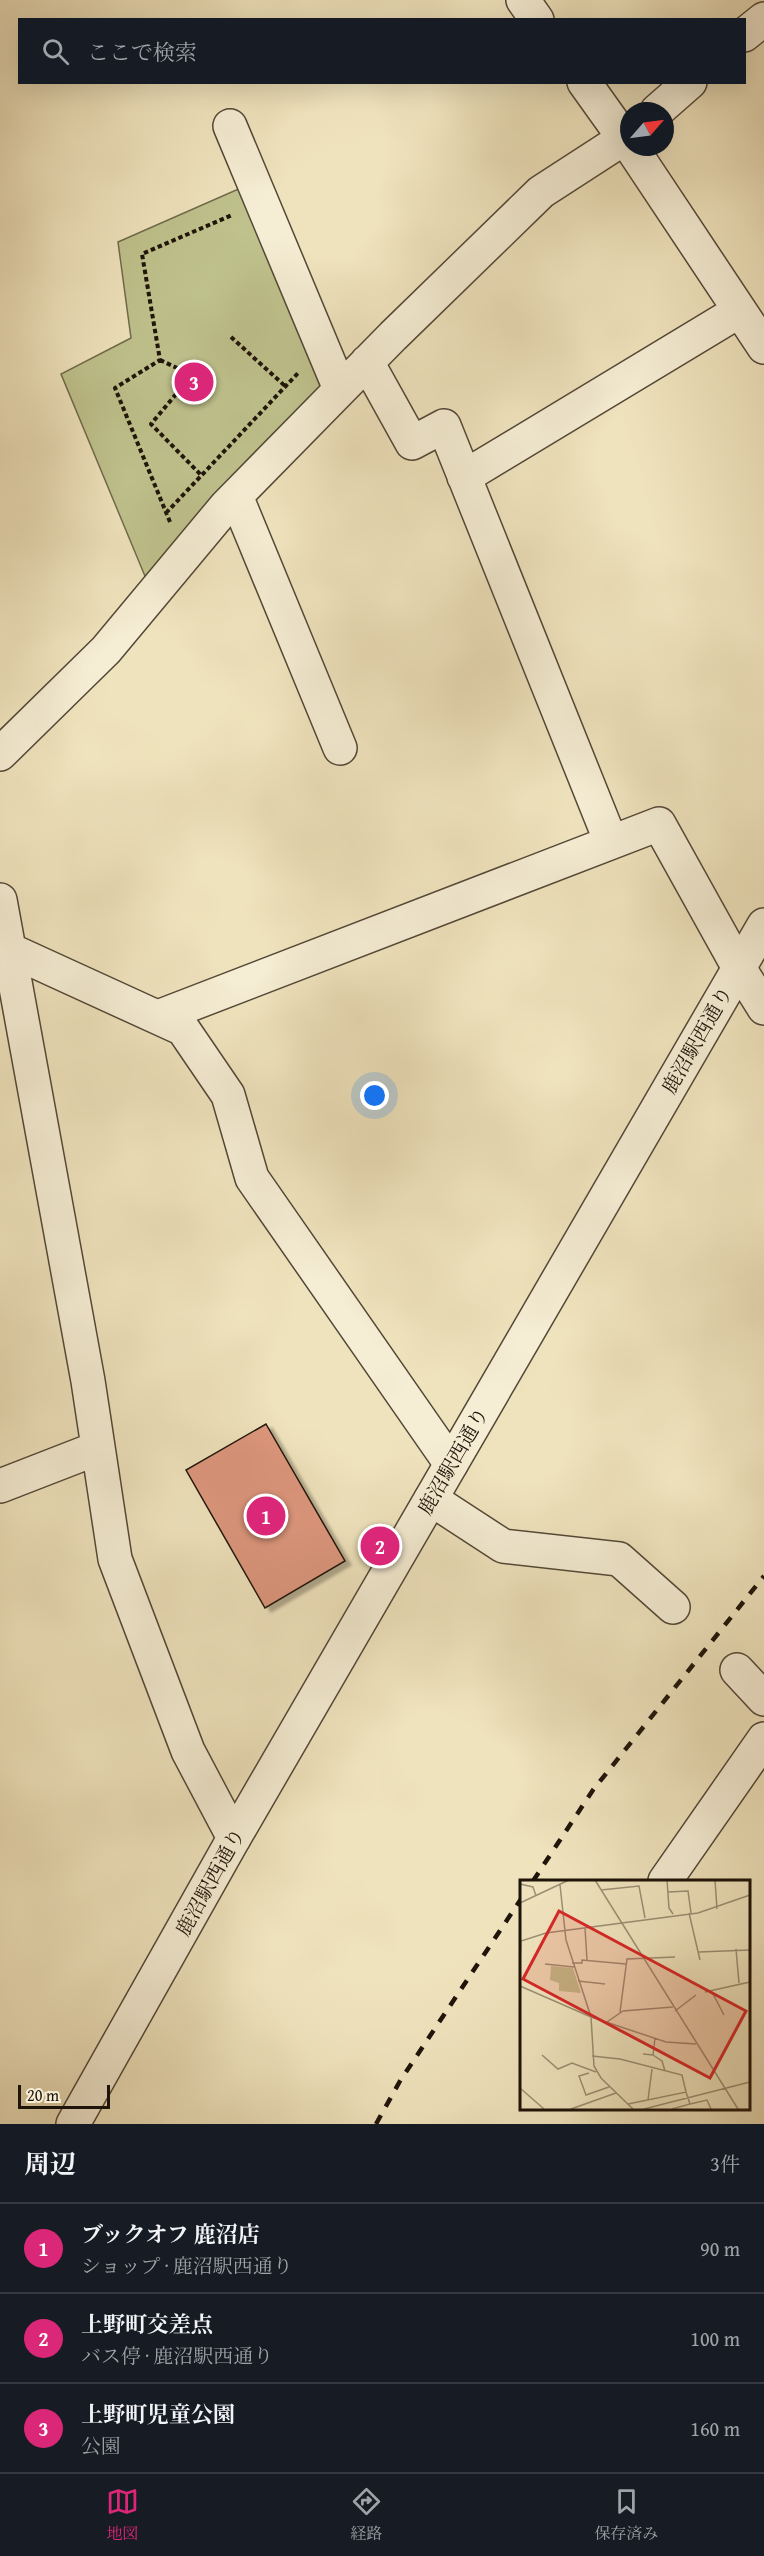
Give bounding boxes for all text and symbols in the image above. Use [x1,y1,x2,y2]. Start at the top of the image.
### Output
search box [18,18,746,84]
icon: search [39,35,72,68]
text: ここで検索 [87,36,197,68]
north arrow [620,102,674,156]
pin: 3 [174,360,214,404]
street label: 鹿沼駅西通り [654,981,739,1099]
your location [360,1081,389,1110]
street label: 鹿沼駅西通り [410,1402,495,1520]
pin: 1 [246,1494,286,1538]
pin: 2 [360,1524,400,1568]
street label: 鹿沼駅西通り [168,1822,251,1941]
inset map [520,1880,749,2109]
scale bar [18,2082,110,2110]
text: 20 m [27,2083,59,2107]
text: 周辺 [24,2144,76,2183]
text: 3件 [710,2149,740,2178]
text: ブックオフ 鹿沼店 [81,2218,260,2250]
text: 1 [38,2234,49,2263]
text: 90 m [700,2234,740,2263]
text: ショップ · 鹿沼駅西通り [81,2251,293,2280]
text: 上野町交差点 [81,2308,213,2340]
text: 2 [38,2324,49,2353]
text: 100 m [690,2324,740,2353]
text: バス停 · 鹿沼駅西通り [81,2341,273,2370]
text: 上野町児童公園 [81,2398,235,2430]
text: 3 [38,2414,49,2443]
text: 160 m [690,2414,740,2443]
text: 公園 [81,2431,121,2460]
tab: 地図 [106,2485,139,2545]
tab: 経路 [350,2485,383,2545]
tab: 保存済み [594,2485,658,2545]

